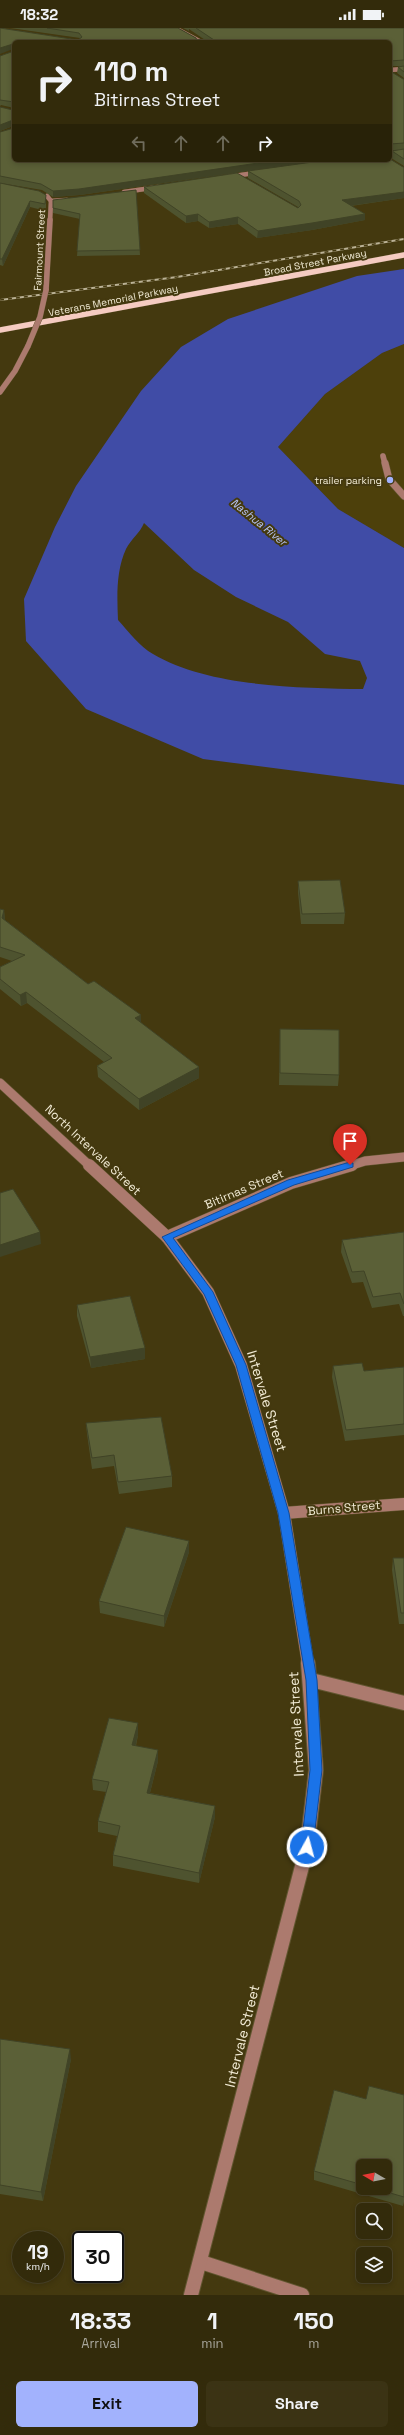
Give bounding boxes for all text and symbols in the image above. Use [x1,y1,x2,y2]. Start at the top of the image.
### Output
text: 18:32 [20,5,58,24]
text: 110 m [94,53,168,89]
icon: right [28,56,80,108]
text: Bitirnas Street [94,88,220,111]
icon: left [128,132,150,154]
icon: ahead [170,132,192,154]
icon: ahead [212,132,234,154]
icon: right [254,132,276,154]
street label: Fairmount Street [31,208,48,291]
street label: Broad Street Parkway [263,246,368,279]
street label: Veterans Memorial Parkway [47,282,179,319]
place label: trailer parking [315,474,382,487]
marker: trailer parking [385,475,395,485]
water label: Nashua River [228,495,291,550]
street label: North Intervale Street [42,1101,144,1199]
pin [333,1124,367,1165]
icon: arrive [339,1130,361,1152]
street label: Bitirnas Street [202,1165,286,1213]
street label: Intervale Street [243,1348,291,1454]
street label: Burns Street [307,1497,381,1519]
street label: Intervale Street [284,1671,308,1777]
position arrow [286,1826,328,1868]
street label: Intervale Street [221,1983,263,2089]
north arrow [356,2159,392,2195]
map controls [356,2159,392,2283]
button: search [356,2203,392,2239]
speed limit sign: 30 [72,2231,124,2283]
text: 19 [27,2239,49,2265]
button: layers [356,2247,392,2283]
text: km/h [26,2260,50,2273]
text: 18:33 [70,2305,131,2336]
text: 1 [207,2305,218,2336]
text: 150 [293,2305,334,2336]
text: Arrival [81,2335,120,2352]
text: min [201,2335,224,2352]
text: m [308,2335,319,2352]
button: Exit [16,2381,198,2427]
button: Share [206,2381,388,2427]

